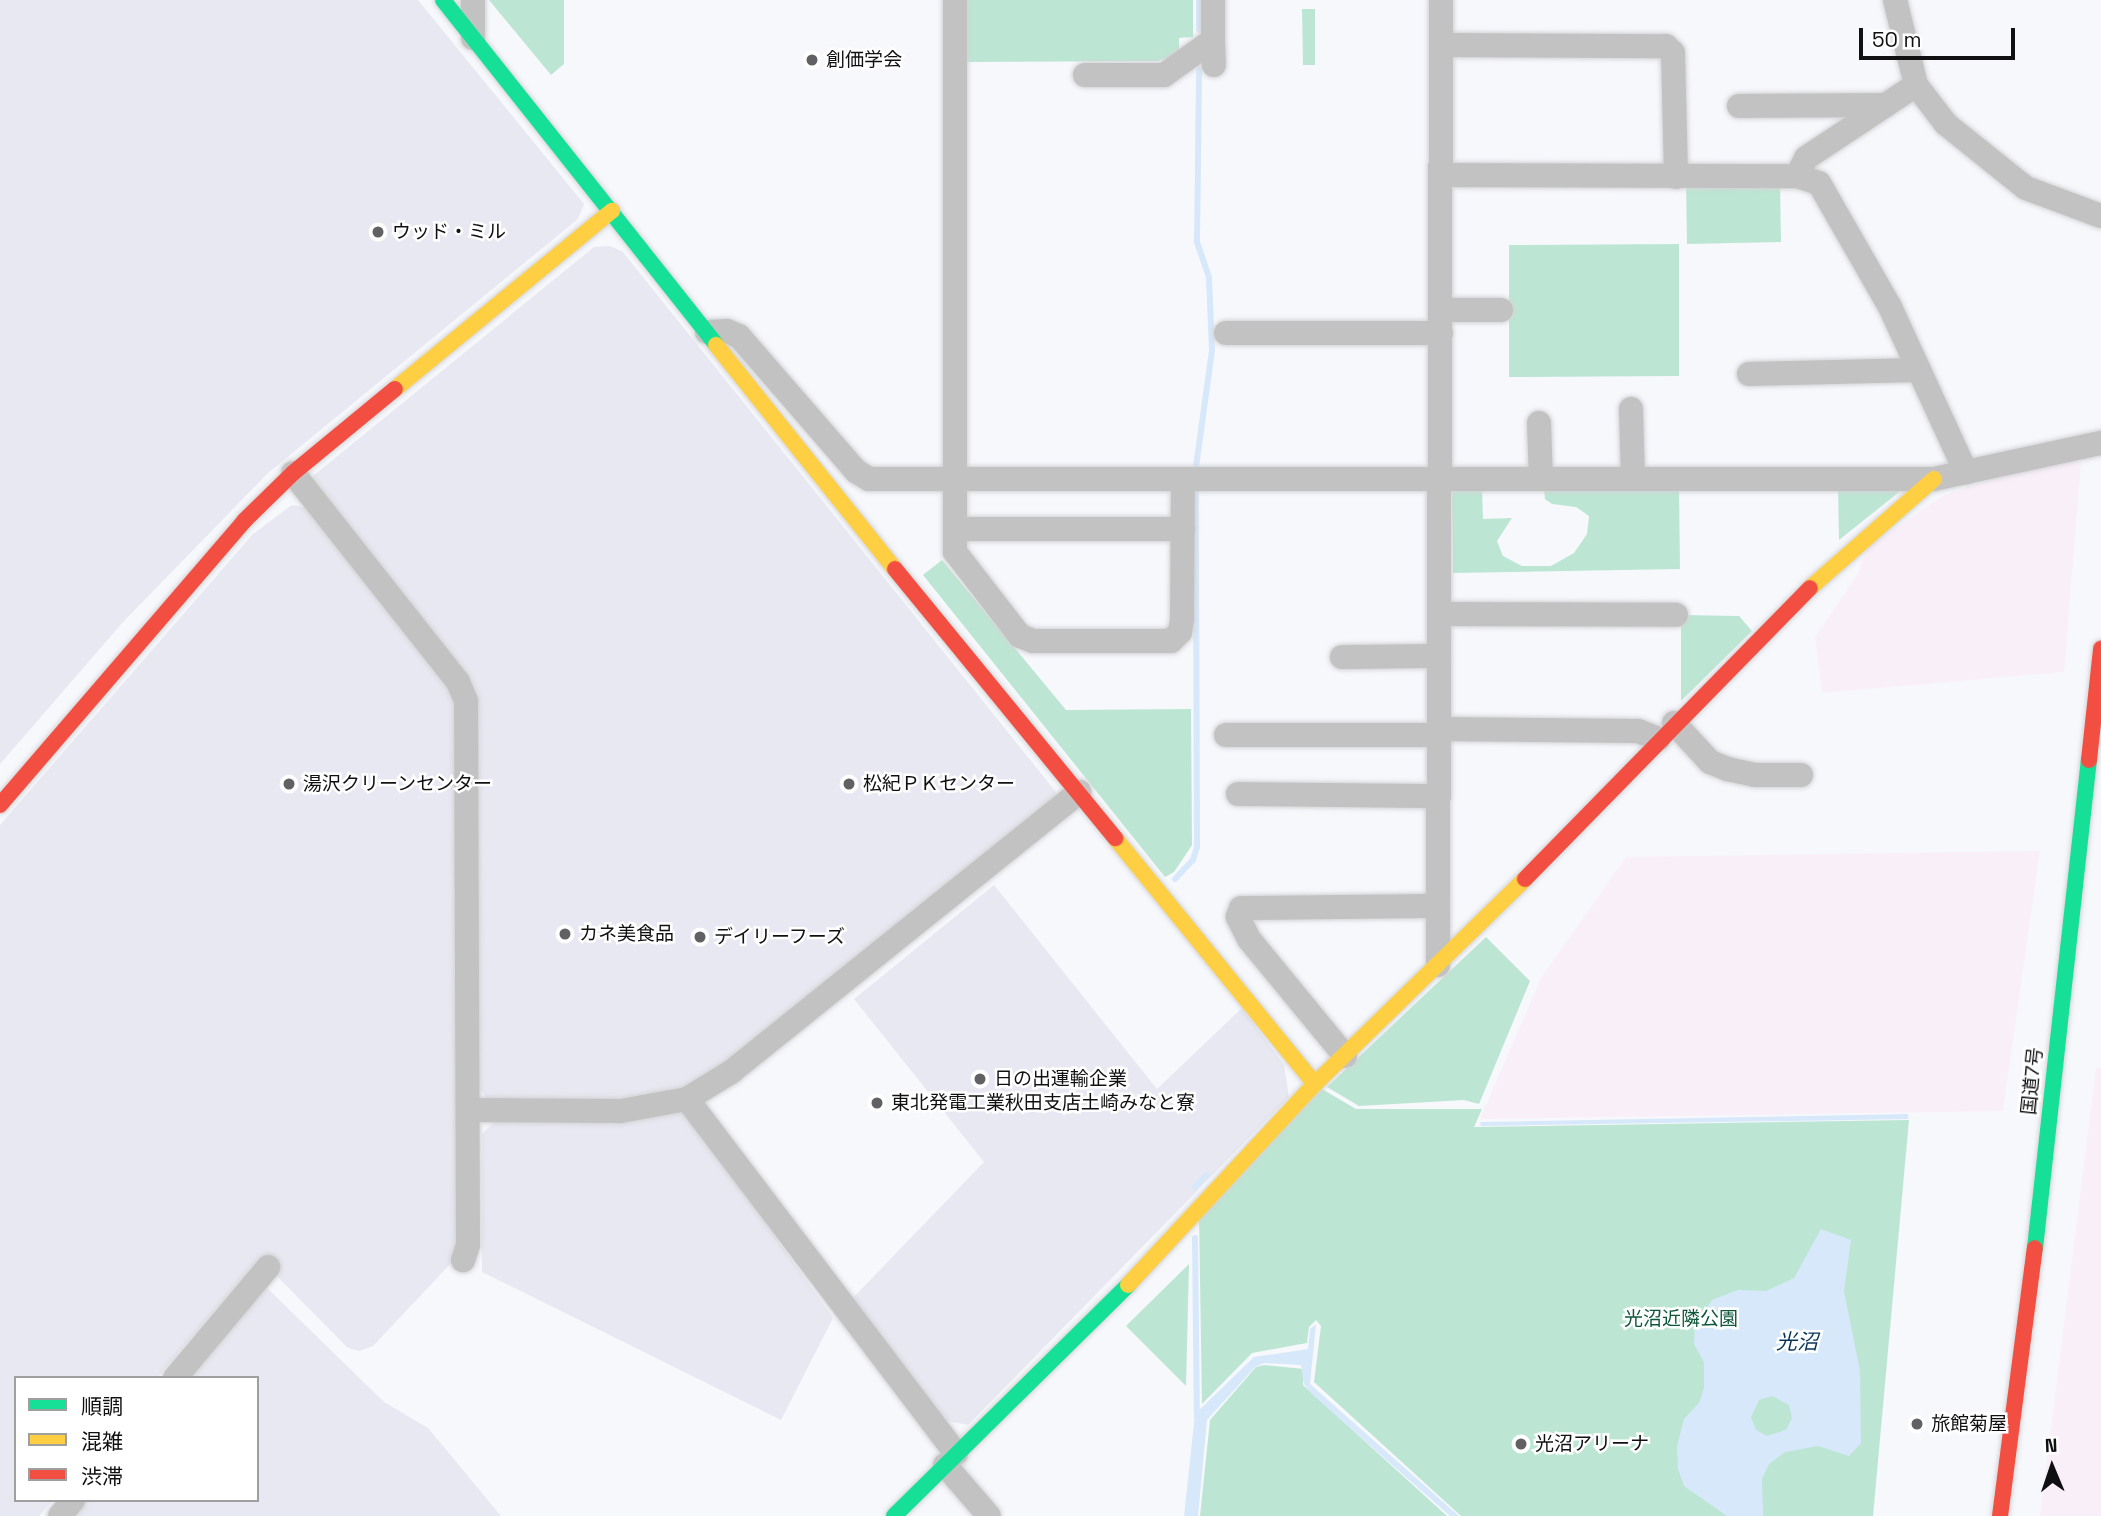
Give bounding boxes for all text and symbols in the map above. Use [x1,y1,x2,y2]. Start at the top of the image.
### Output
scale bar [1863,14,2019,58]
text: 50 m [1872,26,1922,53]
place label: 創価学会 [826,49,902,71]
marker: 創価学会 [804,52,820,68]
place label: ウッド・ミル [392,221,506,243]
marker: ウッド・ミル [370,224,386,240]
place label: 湯沢クリーンセンター [303,773,493,795]
place label: 松紀ＰＫセンター [863,773,1015,795]
marker: 湯沢クリーンセンター [281,776,297,792]
marker: 松紀ＰＫセンター [841,776,857,792]
place label: カネ美食品 [579,923,674,945]
marker: カネ美食品 [557,926,573,942]
place label: デイリーフーズ [714,926,847,948]
marker: デイリーフーズ [692,929,708,945]
street label: 国道7号 [2017,1046,2047,1116]
place label: 日の出運輸企業 [994,1068,1127,1090]
marker: 日の出運輸企業 [972,1071,988,1087]
place label: 東北発電工業秋田支店土崎みなと寮 [891,1092,1195,1114]
marker: 東北発電工業秋田支店土崎みなと寮 [869,1095,885,1111]
park label: 光沼近隣公園 [1624,1308,1738,1330]
water label: 光沼 [1776,1329,1818,1355]
legend [14,1376,259,1502]
text: 順調 [81,1393,123,1420]
place label: 旅館菊屋 [1931,1413,2007,1435]
marker: 旅館菊屋 [1909,1416,1925,1432]
text: 混雑 [81,1428,123,1455]
north arrow [2017,1432,2087,1502]
place label: 光沼アリーナ [1535,1433,1649,1455]
text: N [2044,1433,2058,1458]
marker: 光沼アリーナ [1513,1436,1529,1452]
text: 渋滞 [81,1463,123,1490]

